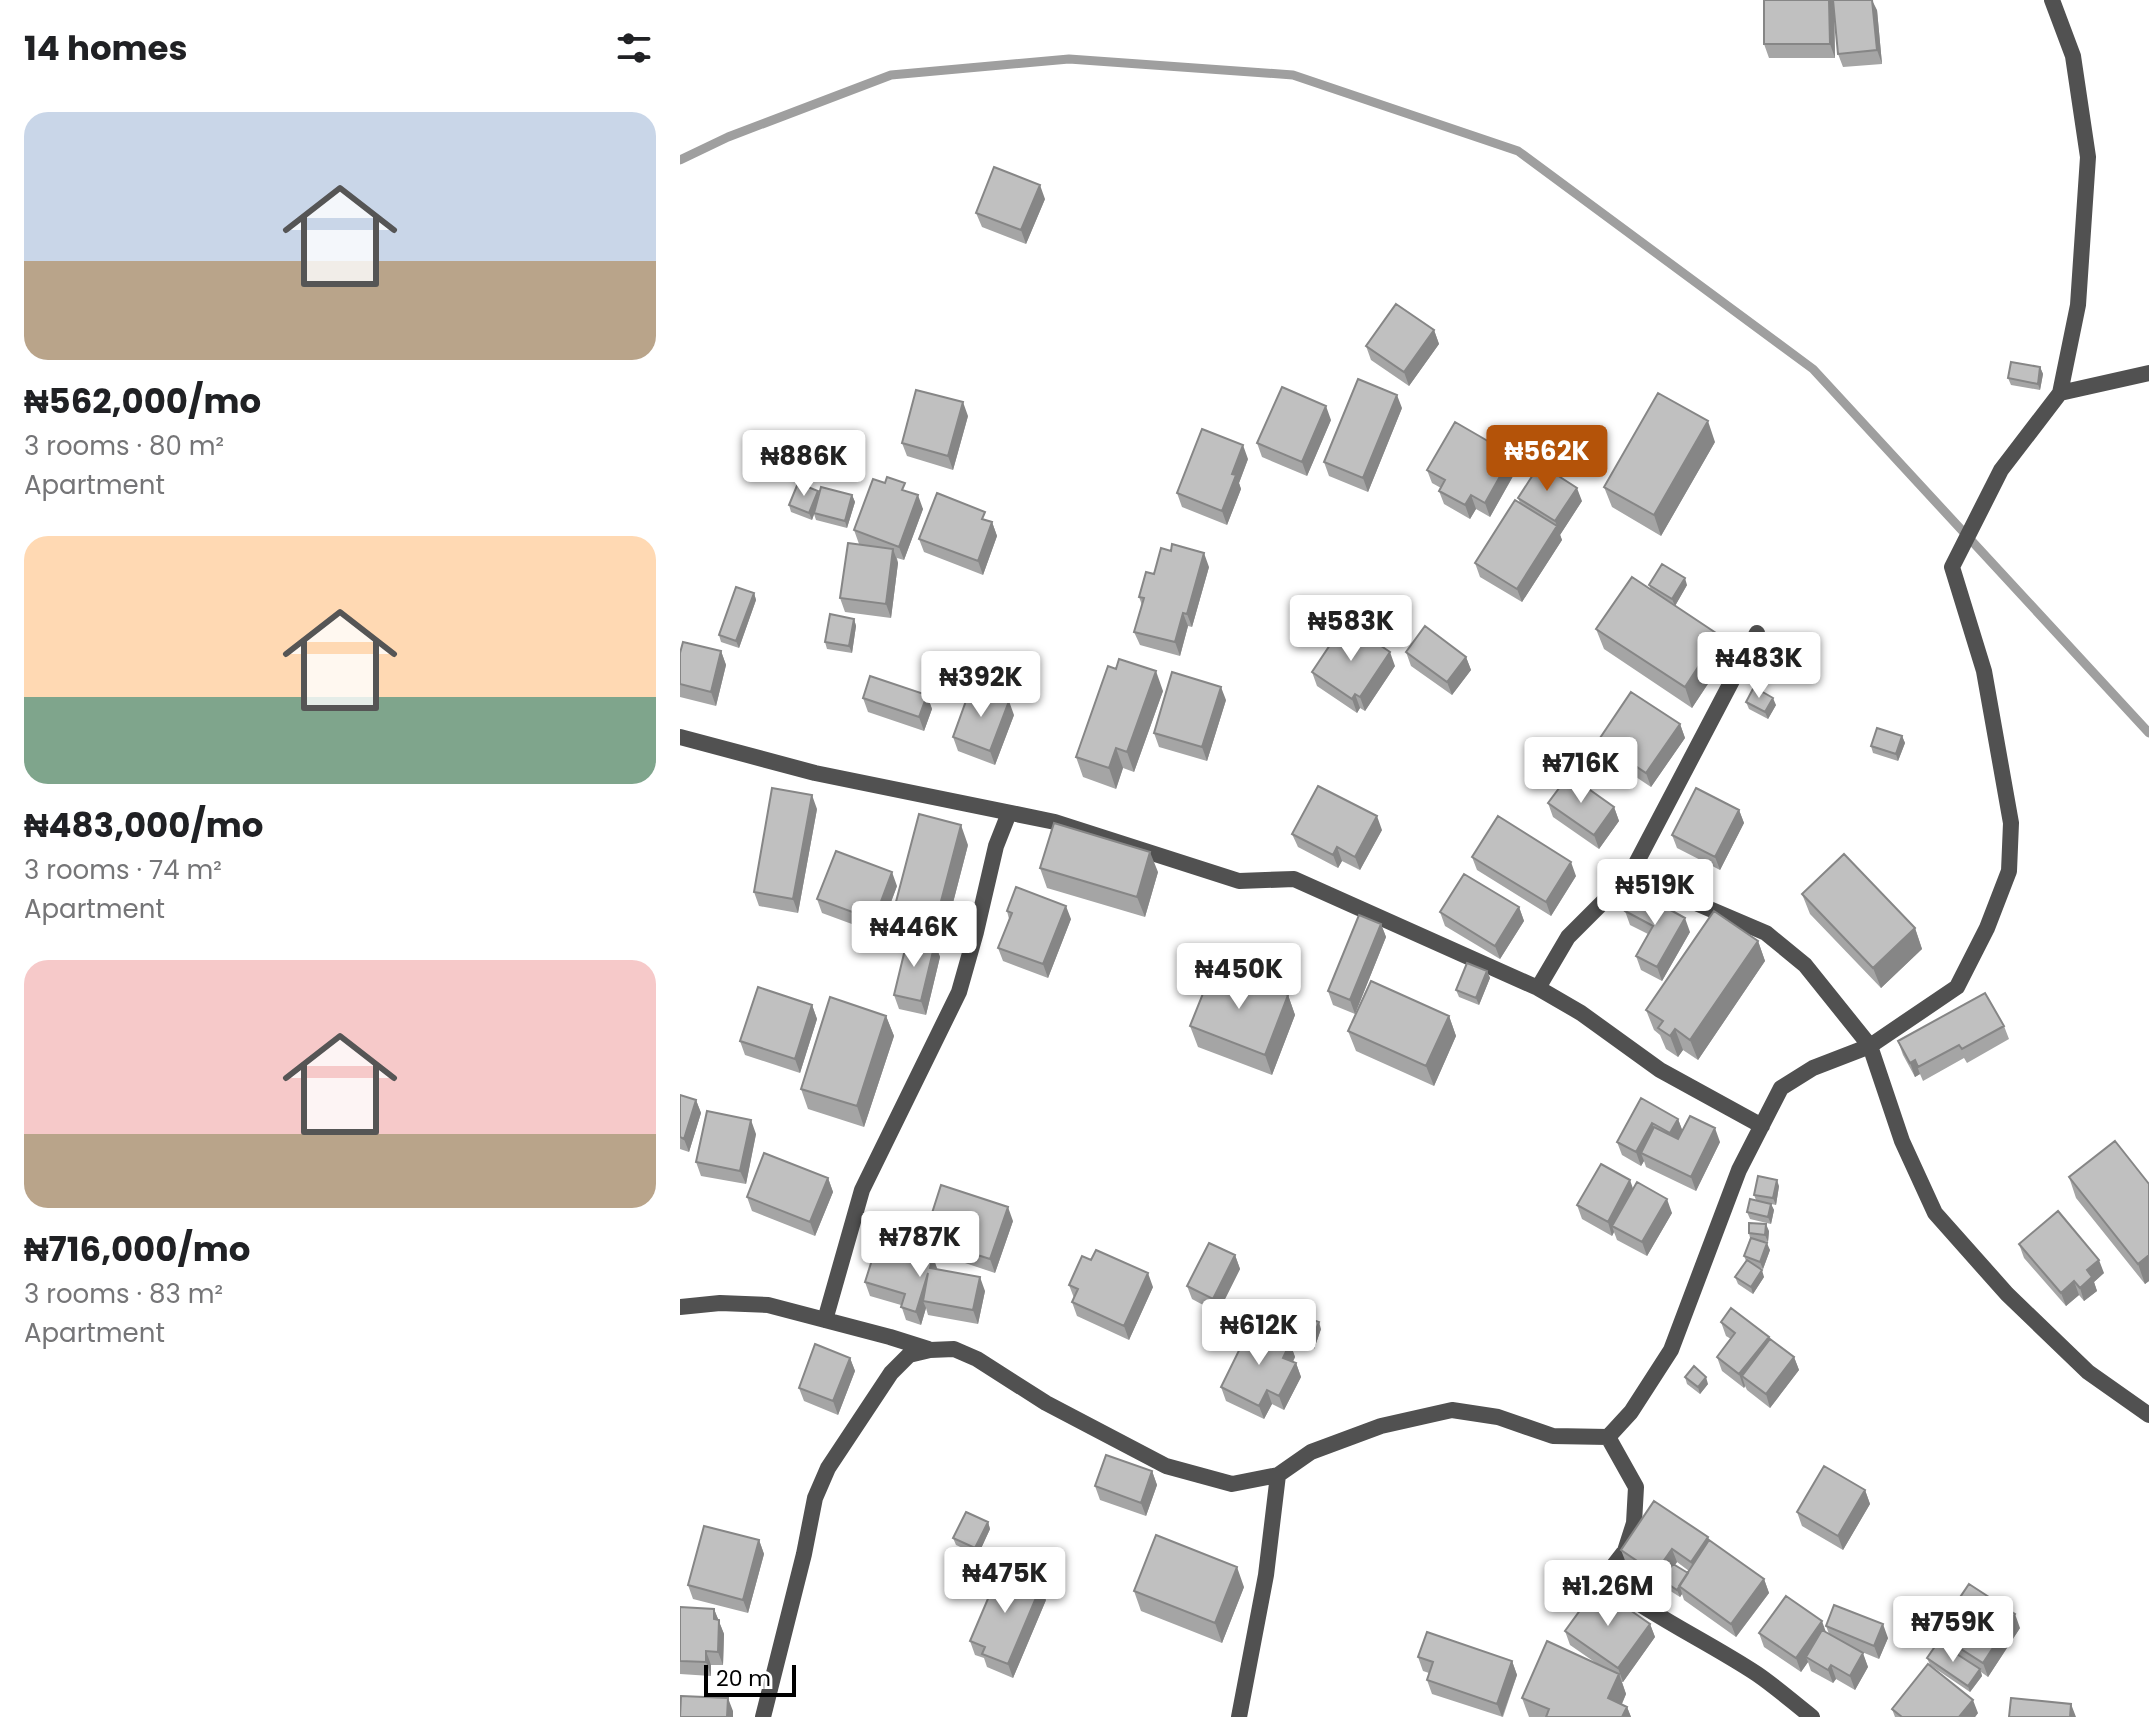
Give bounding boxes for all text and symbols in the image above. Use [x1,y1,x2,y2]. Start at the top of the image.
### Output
text: 14 homes [24,24,188,72]
icon: filters [612,26,656,70]
icon: home [268,164,412,308]
text: ₦562,000/mo [24,377,261,425]
pin: ₦562K [1491,425,1603,493]
text: 3 rooms · 80 m² [24,428,224,464]
pin: ₦886K [748,430,860,498]
text: ₦562K [1504,433,1590,469]
text: ₦886K [760,438,848,474]
text: Apartment [24,467,165,503]
icon: home [268,588,412,732]
pin: ₦583K [1295,595,1407,663]
text: ₦583K [1308,603,1394,639]
pin: ₦483K [1703,632,1815,700]
text: ₦483K [1715,640,1803,676]
pin: ₦392K [925,651,1037,719]
text: ₦392K [939,659,1023,695]
pin: ₦716K [1525,737,1637,805]
text: ₦716K [1542,745,1620,781]
text: ₦483,000/mo [24,801,264,849]
text: 3 rooms · 74 m² [24,852,222,888]
pin: ₦519K [1599,859,1711,927]
text: ₦519K [1615,867,1695,903]
text: Apartment [24,891,165,927]
pin: ₦446K [858,901,970,969]
text: ₦446K [870,909,958,945]
pin: ₦450K [1183,943,1295,1011]
text: ₦450K [1195,951,1283,987]
icon: home [268,1012,412,1156]
pin: ₦787K [864,1211,976,1279]
text: ₦787K [879,1219,961,1255]
text: ₦716,000/mo [24,1225,251,1273]
text: 3 rooms · 83 m² [24,1276,223,1312]
pin: ₦612K [1203,1299,1315,1367]
text: ₦612K [1220,1307,1298,1343]
text: Apartment [24,1315,165,1351]
pin: ₦475K [949,1547,1061,1615]
text: ₦475K [962,1555,1048,1591]
pin: ₦1.26M [1543,1560,1673,1628]
text: ₦1.26M [1562,1568,1654,1604]
pin: ₦759K [1897,1596,2009,1664]
text: ₦759K [1911,1604,1995,1640]
scale bar [704,1661,796,1697]
text: 20 m [716,1663,771,1694]

